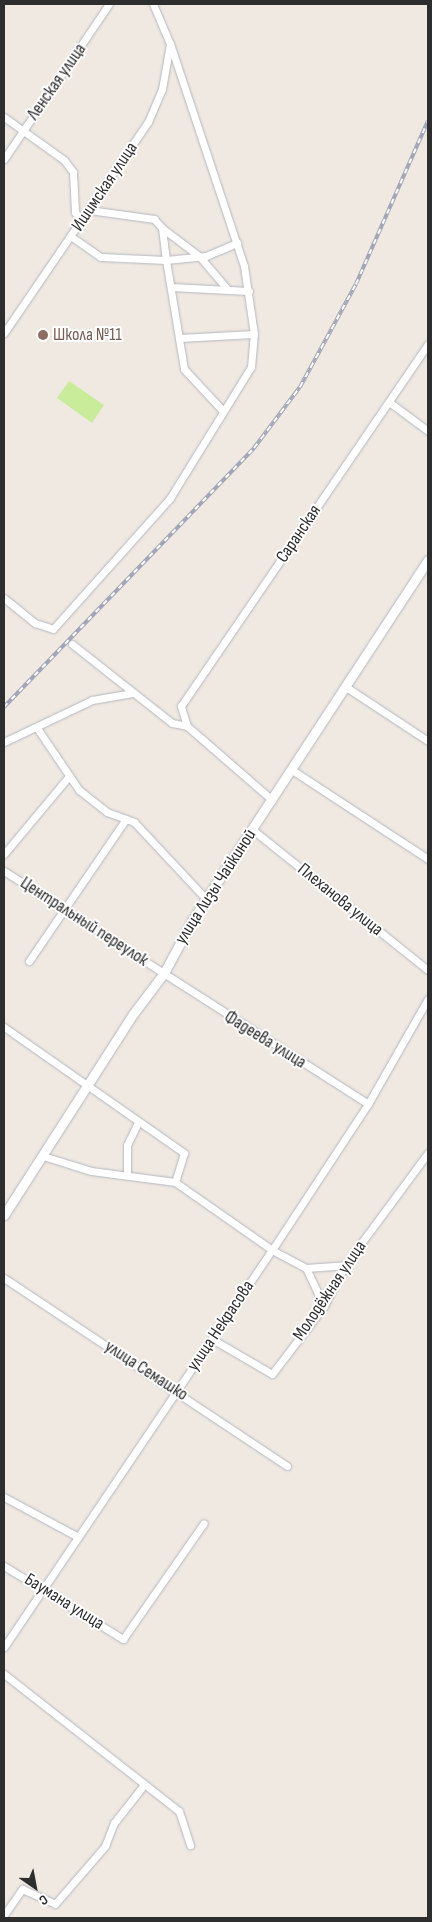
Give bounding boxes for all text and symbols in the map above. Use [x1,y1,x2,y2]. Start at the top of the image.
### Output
street label: Ленская улица [23,40,91,124]
street label: Ишимская улица [67,138,143,236]
place label: Школа №11 [53,324,122,346]
marker: Школа №11 [37,329,49,341]
street label: Саранская [272,501,326,567]
street label: улица Лизы Чайкиной [171,825,261,949]
street label: Плеханова улица [293,859,387,941]
street label: Центральный переулок [16,873,152,971]
street label: Фадеева улица [220,1006,310,1074]
street label: Молодёжная улица [289,1237,371,1345]
street label: улица Некрасова [183,1277,259,1375]
street label: улица Семашко [100,1336,192,1406]
street label: Баумана улица [20,1569,108,1635]
north arrow [10,1862,60,1912]
text: С [36,1891,51,1909]

